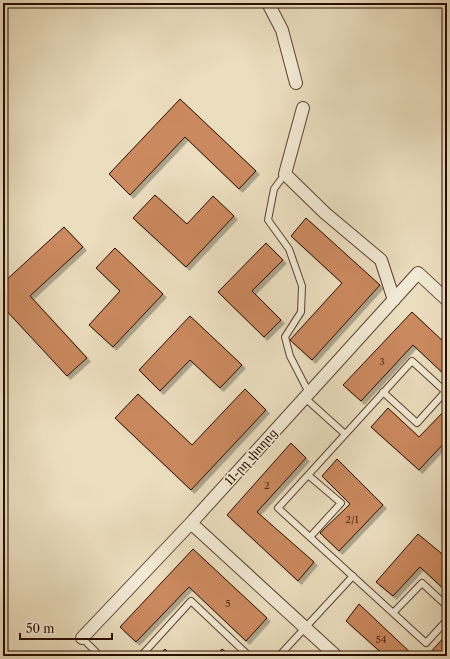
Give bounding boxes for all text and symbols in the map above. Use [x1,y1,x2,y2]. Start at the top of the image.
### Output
house number: 3 [379,355,385,368]
street label: 11-րդ փողոց [221,425,280,488]
house number: 2 [264,479,270,492]
house number: 2/1 [345,513,360,526]
house number: 5 [225,597,231,610]
scale bar [20,615,112,641]
text: 50 m [26,621,55,636]
house number: 54 [375,633,387,646]

